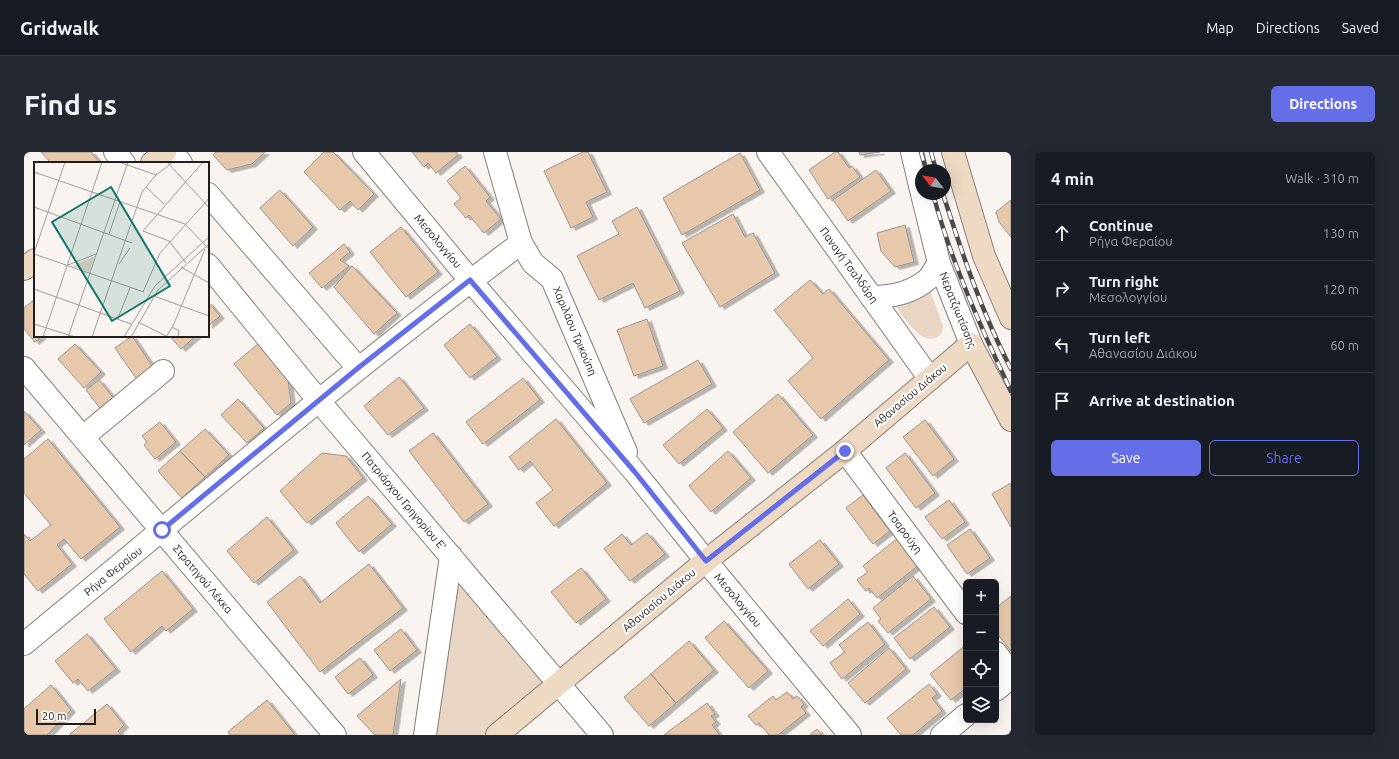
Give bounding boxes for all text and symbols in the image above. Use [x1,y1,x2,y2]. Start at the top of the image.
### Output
text: Gridwalk [20,17,99,39]
text: Map [1206,20,1234,36]
text: Directions [1256,20,1320,36]
text: Saved [1342,20,1379,36]
button: Directions [1271,86,1375,122]
text: Find us [24,89,117,120]
inset map [34,162,209,337]
north arrow [915,164,951,200]
text: 4 min [1051,169,1094,188]
text: Walk · 310 m [1285,171,1359,185]
street label: Μεσολογγίου [412,212,464,270]
text: Continue [1089,217,1153,234]
icon: ahead [1051,222,1073,244]
street label: Παναγή Τσαλδάρη [818,225,880,305]
text: 130 m [1323,226,1359,240]
text: Ρήγα Φεραίου [1089,234,1173,248]
street label: Νερατζιωτίσσης [936,270,979,350]
text: Turn right [1089,273,1159,290]
icon: right [1051,278,1073,300]
text: 120 m [1323,282,1359,296]
street label: Χαριλάου Τρικούπη [551,285,599,377]
text: Μεσολογγίου [1089,290,1168,304]
text: Turn left [1089,329,1150,346]
icon: left [1051,334,1073,356]
text: 60 m [1330,338,1359,352]
text: Αθανασίου Διάκου [1089,346,1197,360]
street label: Αθανασίου Διάκου [871,361,949,429]
icon: arrive [1051,390,1073,412]
text: Arrive at destination [1089,392,1235,409]
button: Save [1051,440,1201,476]
button: Share [1209,440,1359,476]
route end [836,442,854,460]
street label: Πατριάρχου Γρηγορίου Ε' [360,450,448,552]
street label: Τσαρούχη [885,508,925,556]
route start [153,521,171,539]
street label: Στρατηγού Λέκκα [171,542,235,616]
street label: Ρήγα Φεραίου [82,544,144,598]
street label: Αθανασίου Διάκου [620,566,698,634]
street label: Μεσολογγίου [712,571,764,629]
map controls [963,579,999,723]
button: + [963,579,999,615]
button: − [963,615,999,651]
button: locate [963,651,999,687]
button: layers [963,687,999,723]
scale bar [36,707,96,726]
text: 20 m [42,710,66,722]

